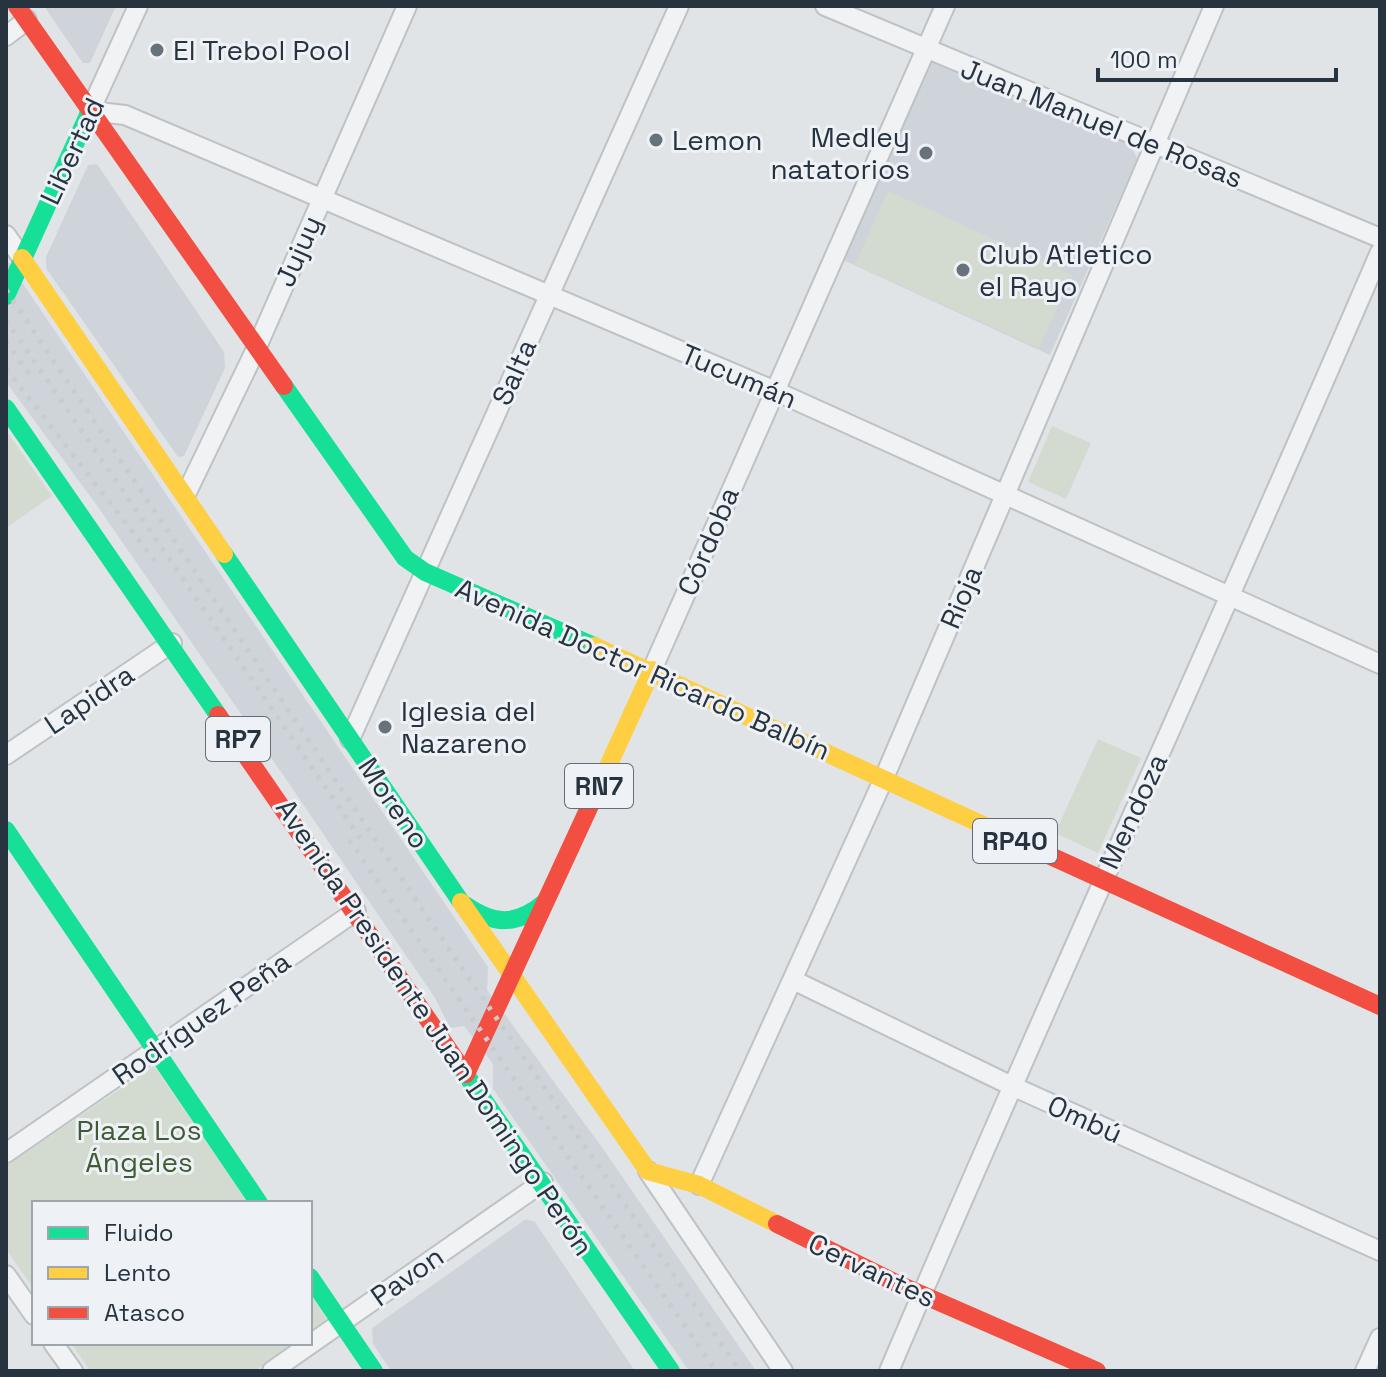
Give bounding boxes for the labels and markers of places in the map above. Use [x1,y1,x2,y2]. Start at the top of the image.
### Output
place label: El Trebol Pool [173,32,350,68]
marker: El Trebol Pool [148,41,166,59]
place label: Medley natatorios [770,119,910,187]
place label: Lemon [672,122,762,158]
marker: Lemon [647,131,665,149]
marker: Medley natatorios [917,144,935,162]
place label: Club Atletico el Rayo [979,236,1153,304]
marker: Club Atletico el Rayo [954,261,972,279]
place label: Iglesia del Nazareno [401,693,536,761]
marker: Iglesia del Nazareno [376,718,394,736]

